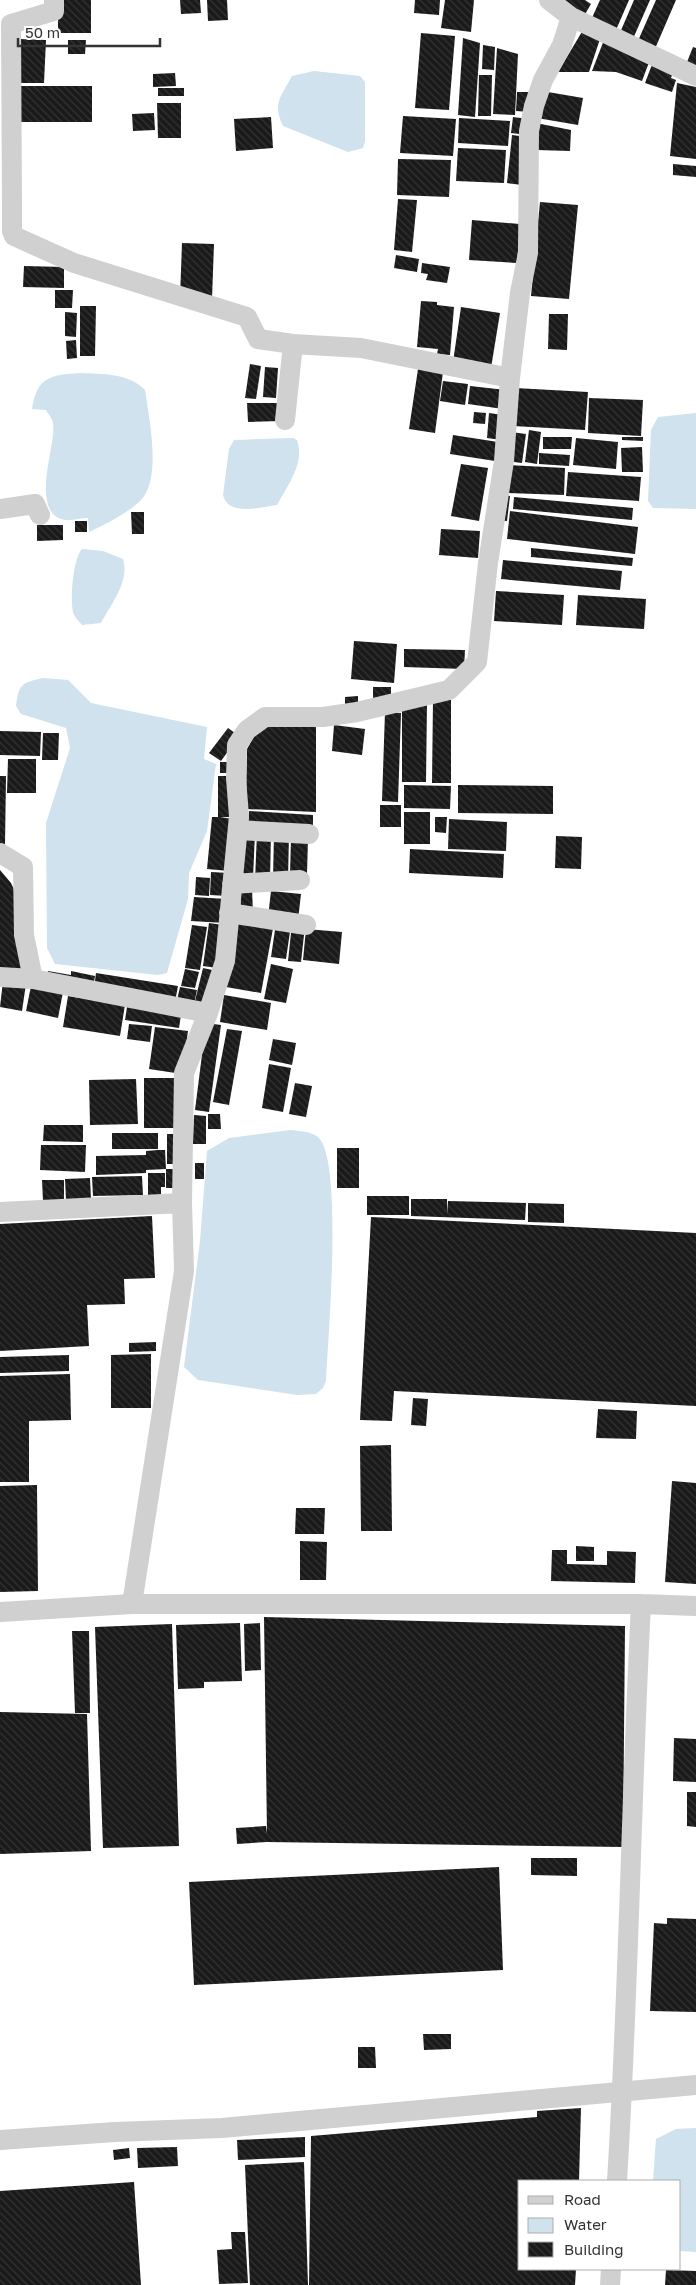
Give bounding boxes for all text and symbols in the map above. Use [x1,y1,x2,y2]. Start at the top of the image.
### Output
scale bar [18,15,160,47]
text: 50 m [25,23,60,41]
legend [518,2180,681,2270]
text: Road [564,2190,601,2208]
text: Water [564,2215,607,2233]
text: Building [564,2240,624,2258]

